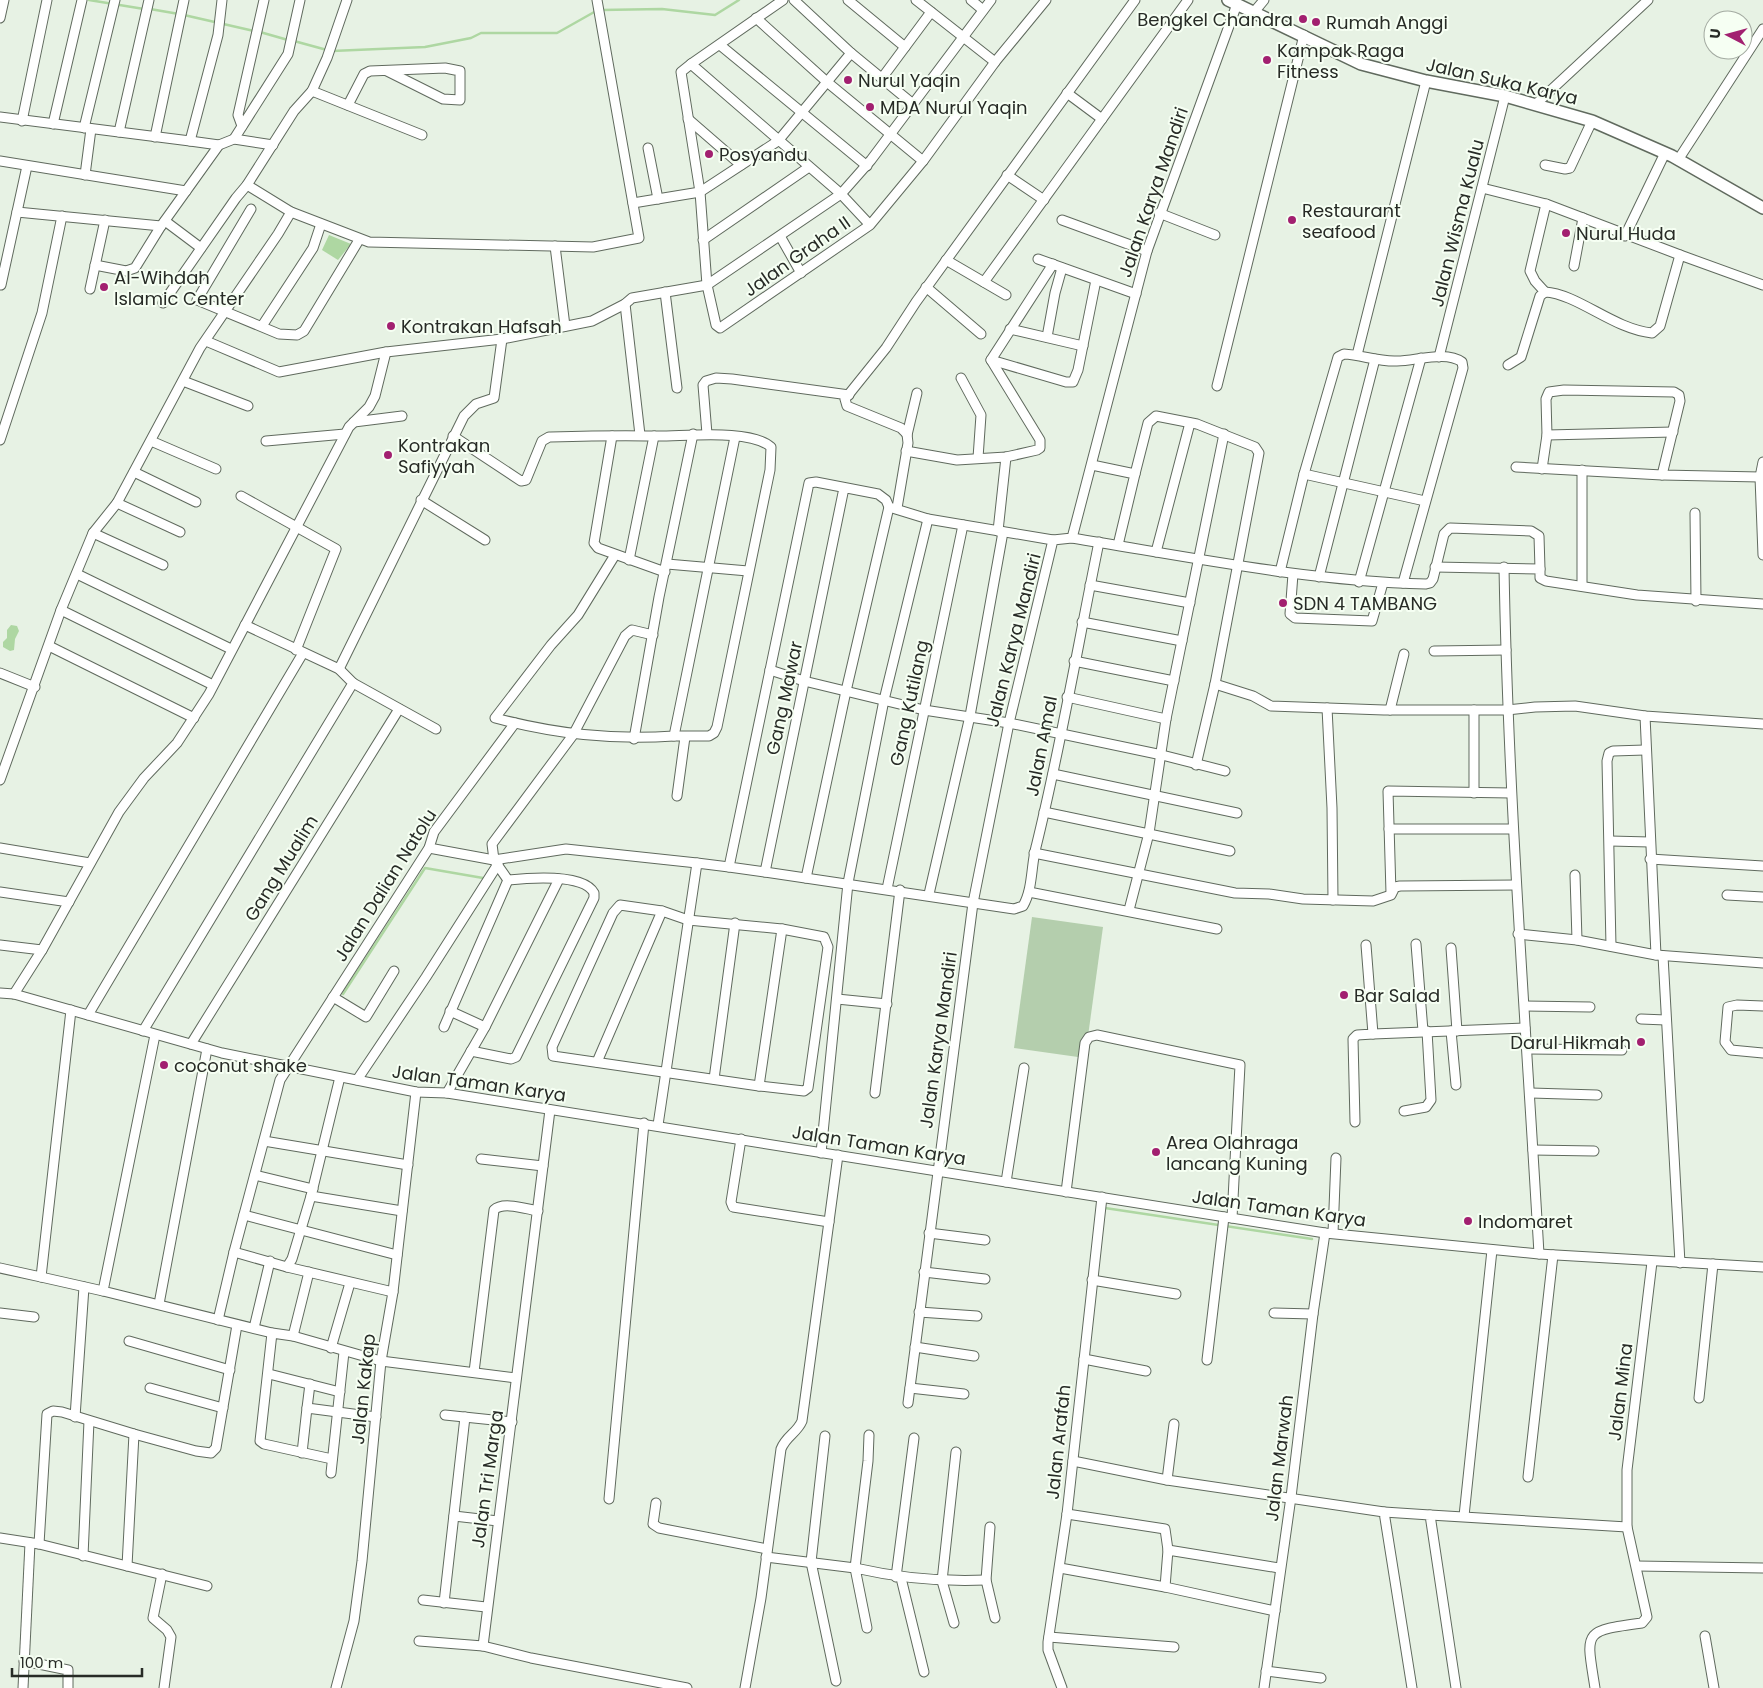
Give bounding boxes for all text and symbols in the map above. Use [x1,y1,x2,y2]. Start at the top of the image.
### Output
place label: Bengkel Chandra [1137,7,1293,32]
place label: Rumah Anggi [1326,10,1448,35]
north arrow [1703,10,1753,60]
marker: Bengkel Chandra [1297,13,1309,25]
marker: Rumah Anggi [1310,16,1322,28]
text: U [1705,28,1726,40]
place label: Kampak Raga Fitness [1277,38,1404,84]
street label: Jalan Suka Karya [1424,51,1580,111]
marker: Kampak Raga Fitness [1261,54,1273,66]
place label: Nurul Yaqin [858,68,960,93]
marker: Nurul Yaqin [842,74,854,86]
place label: MDA Nurul Yaqin [880,95,1028,120]
marker: MDA Nurul Yaqin [864,101,876,113]
street label: Jalan Karya Mandiri [1112,104,1194,280]
street label: Jalan Wisma Kualu [1424,137,1490,309]
place label: Posyandu [719,142,808,167]
marker: Posyandu [703,148,715,160]
place label: Restaurant seafood [1302,198,1401,244]
street label: Jalan Graha II [739,210,855,302]
marker: Restaurant seafood [1286,214,1298,226]
place label: Nurul Huda [1576,221,1676,246]
marker: Nurul Huda [1560,227,1572,239]
place label: Al-Wihdah Islamic Center [114,265,244,311]
marker: Al-Wihdah Islamic Center [98,281,110,293]
place label: Kontrakan Hafsah [401,314,562,339]
marker: Kontrakan Hafsah [385,320,397,332]
place label: Kontrakan Safiyyah [398,433,490,479]
marker: Kontrakan Safiyyah [382,449,394,461]
street label: Jalan Karya Mandiri [979,550,1047,730]
place label: SDN 4 TAMBANG [1293,591,1437,616]
marker: SDN 4 TAMBANG [1277,597,1289,609]
street label: Gang Mawar [760,638,808,757]
street label: Gang Kutilang [883,638,935,768]
street label: Jalan Amal [1019,694,1063,798]
street label: Jalan Dalian Natolu [328,804,442,966]
street label: Gang Mualim [238,810,324,926]
street label: Jalan Karya Mandiri [913,950,963,1130]
place label: Bar Salad [1354,983,1440,1008]
marker: Bar Salad [1338,989,1350,1001]
place label: Darul Hikmah [1510,1030,1631,1055]
marker: Darul Hikmah [1635,1036,1647,1048]
place label: coconut shake [174,1053,307,1078]
street label: Jalan Taman Karya [390,1058,568,1108]
marker: coconut shake [158,1059,170,1071]
street label: Jalan Taman Karya [790,1119,968,1171]
place label: Area Olahraga lancang Kuning [1166,1130,1308,1176]
marker: Area Olahraga lancang Kuning [1150,1146,1162,1158]
street label: Jalan Taman Karya [1190,1183,1368,1233]
place label: Indomaret [1478,1209,1573,1234]
marker: Indomaret [1462,1215,1474,1227]
street label: Jalan Kakap [345,1332,381,1446]
street label: Jalan Mina [1602,1342,1638,1442]
street label: Jalan Arafah [1040,1383,1076,1501]
street label: Jalan Marwah [1259,1393,1299,1523]
street label: Jalan Tri Marga [465,1408,509,1550]
scale bar [12,1646,142,1678]
text: 100 m [20,1652,63,1673]

